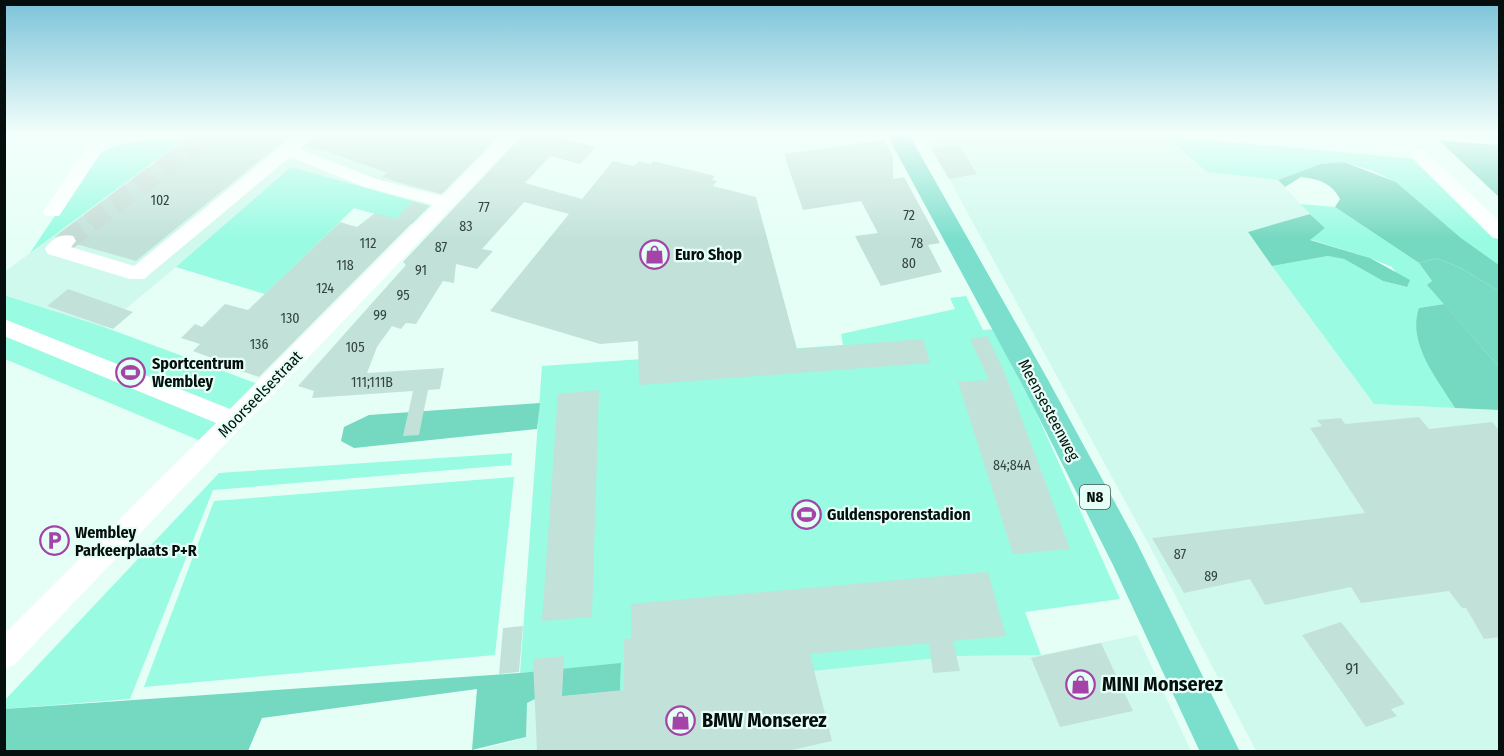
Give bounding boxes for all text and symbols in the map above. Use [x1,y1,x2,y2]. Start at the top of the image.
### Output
house number: 102 [151,192,169,209]
house number: 77 [478,199,490,216]
house number: 72 [903,207,915,224]
house number: 83 [459,218,473,235]
house number: 112 [360,235,376,252]
house number: 78 [911,235,923,252]
shop icon: Euro Shop [638,238,670,270]
house number: 87 [435,239,448,256]
place label: Euro Shop [675,245,742,264]
house number: 80 [902,255,916,272]
house number: 118 [336,257,354,274]
house number: 91 [415,262,427,279]
house number: 124 [316,280,334,297]
house number: 95 [396,287,410,304]
house number: 99 [373,307,387,324]
house number: 130 [280,310,300,327]
house number: 136 [250,336,268,353]
house number: 105 [345,339,365,356]
street label: Moorseelsestraat [214,346,307,441]
place label: Sportcentrum Wembley [152,354,244,391]
sports icon: Sportcentrum Wembley [115,356,147,388]
street label: Meensesteenweg [1014,356,1084,464]
house number: 111;111B [351,374,393,391]
house number: 84;84A [993,457,1032,474]
road number: N8 [1080,485,1110,509]
sports icon: Guldensporenstadion [790,498,822,530]
place label: Guldensporenstadion [827,505,971,524]
place label: Wembley Parkeerplaats P+R [75,523,198,560]
parking icon: Wembley Parkeerplaats P+R [38,525,70,557]
house number: 87 [1174,546,1187,563]
house number: 89 [1204,568,1218,585]
house number: 91 [1345,659,1359,678]
shop icon: MINI Monserez [1065,668,1097,700]
place label: MINI Monserez [1102,672,1223,696]
shop icon: BMW Monserez [665,704,697,736]
place label: BMW Monserez [702,708,827,732]

